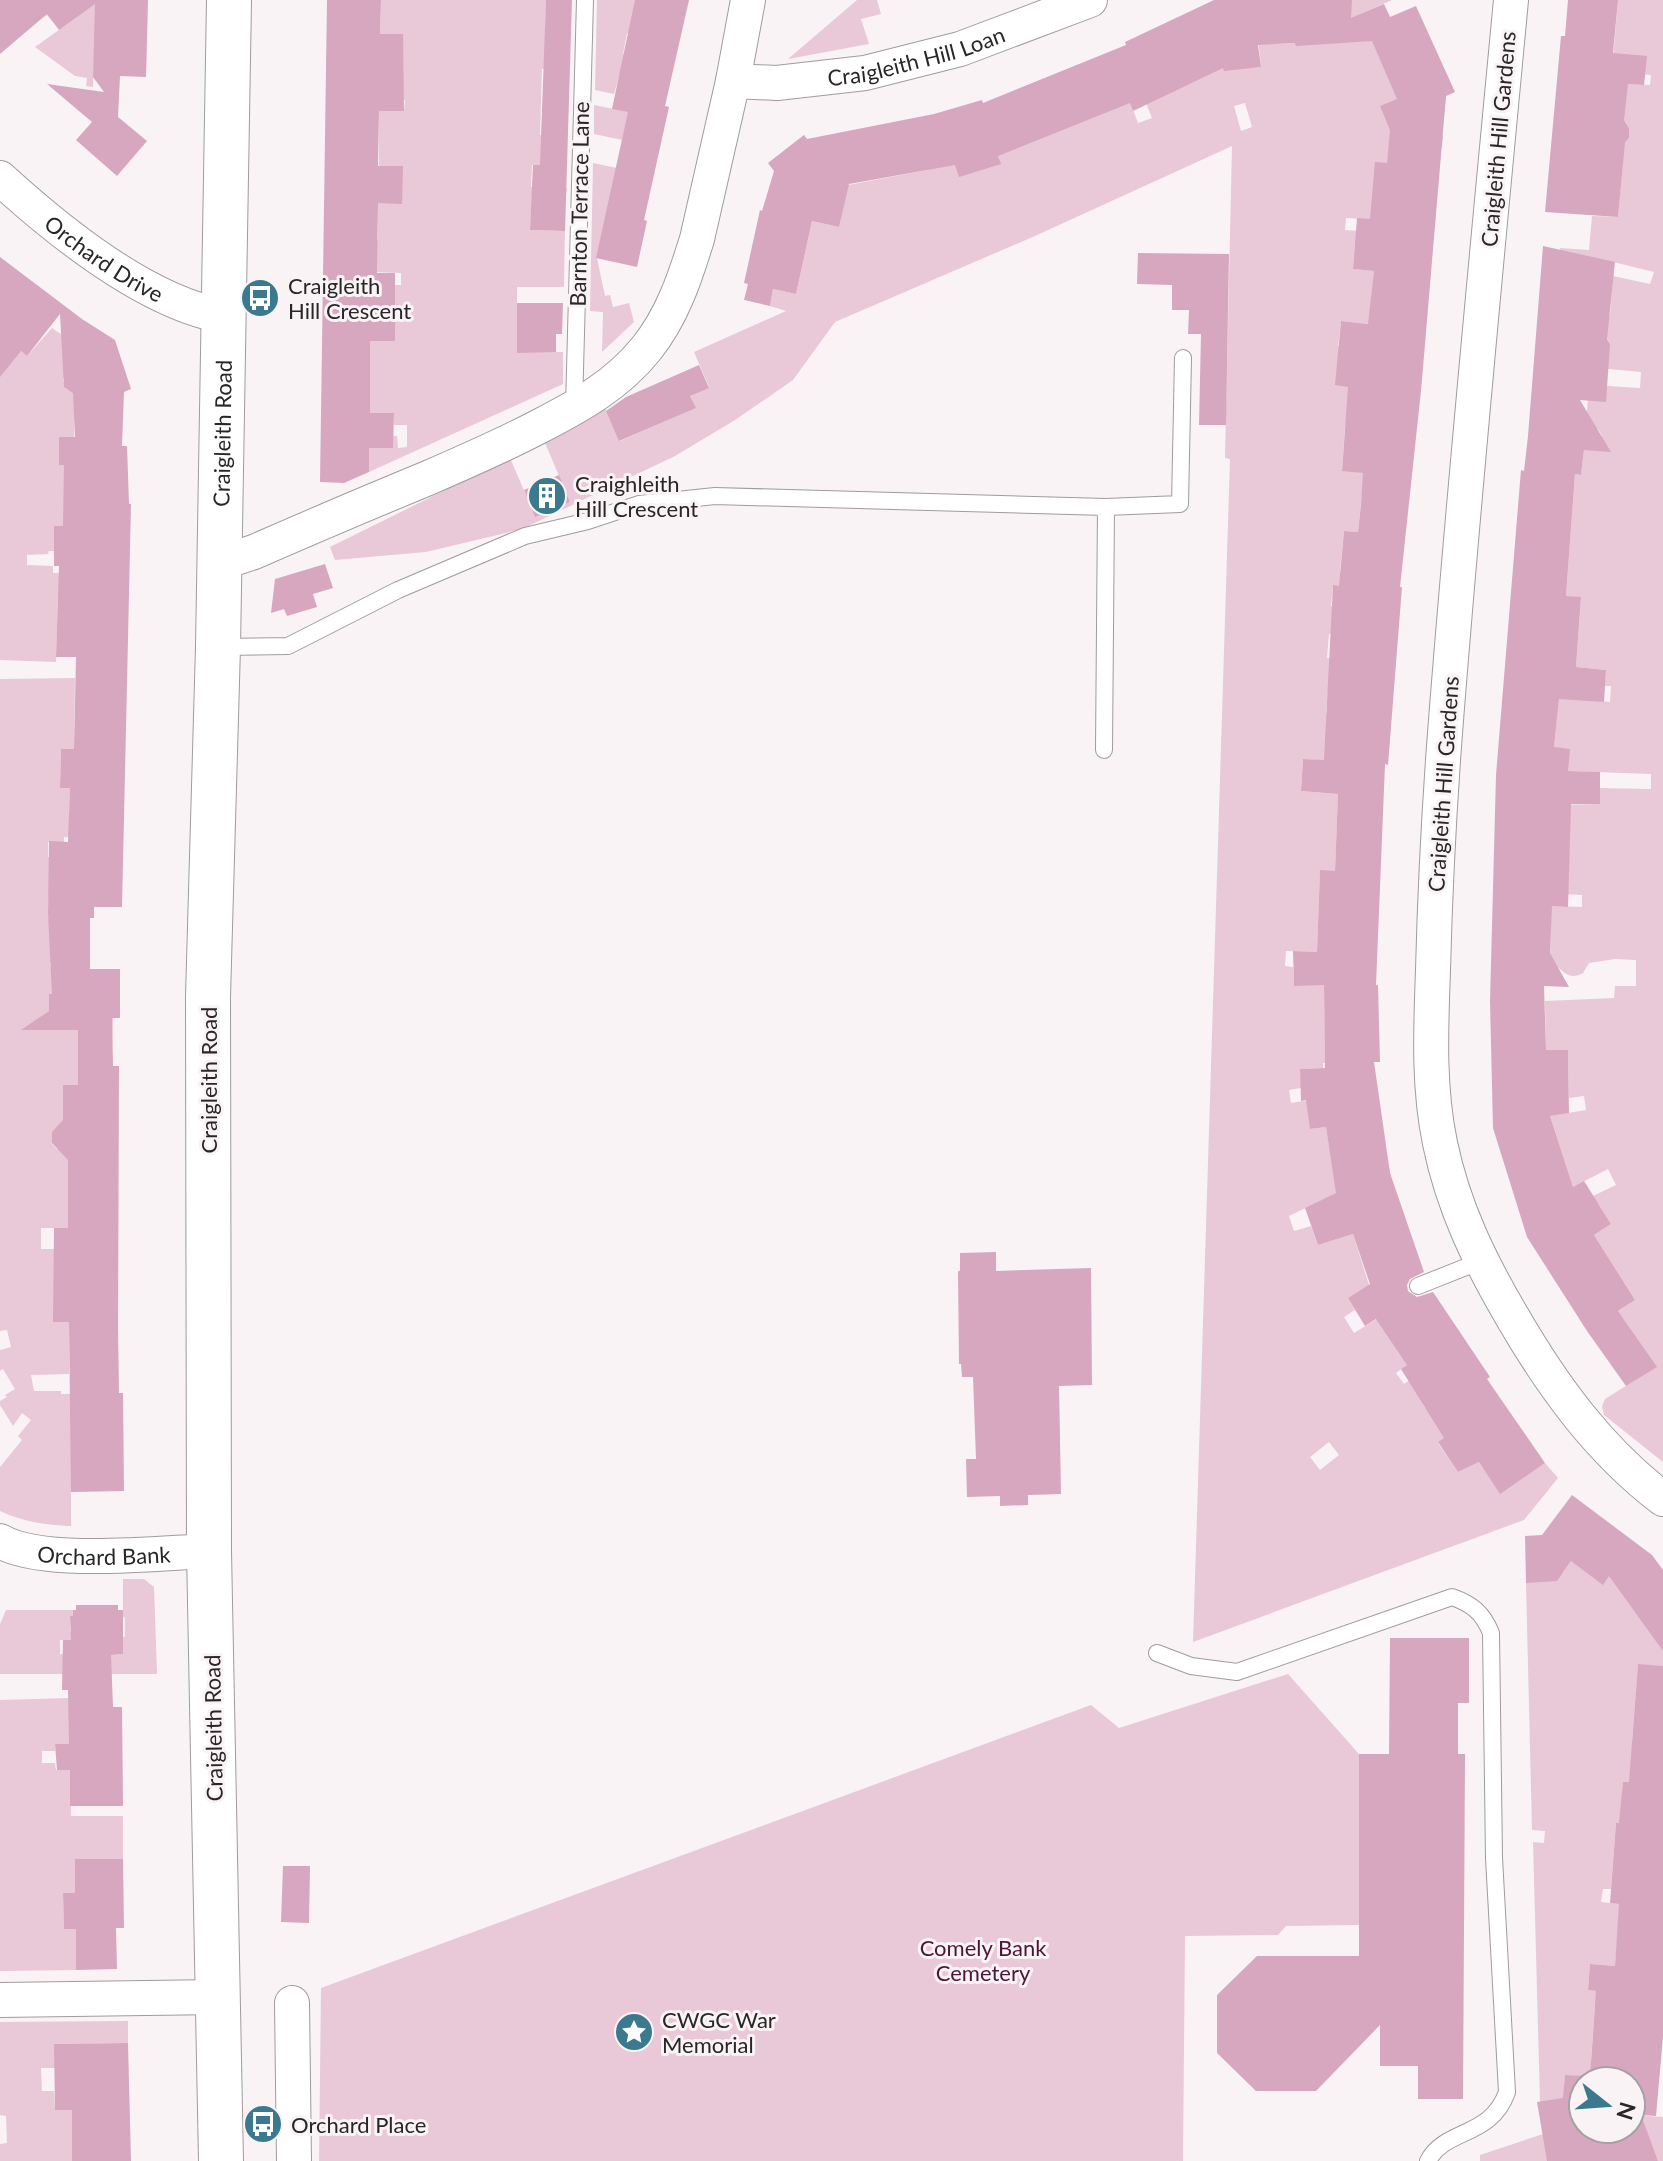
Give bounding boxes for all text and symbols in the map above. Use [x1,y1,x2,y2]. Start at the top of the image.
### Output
street label: Craigleith Hill Loan [826,20,1008,91]
street label: Craigleith Hill Gardens [1475,30,1521,248]
street label: Barnton Terrace Lane [564,101,594,307]
street label: Orchard Drive [40,209,168,307]
place label: Craigleith Hill Crescent [288,272,411,324]
bus stop icon: Craigleith Hill Crescent [239,277,281,319]
street label: Craigleith Road [207,360,236,507]
place label: Craighleith Hill Crescent [575,470,698,522]
building icon: Craighleith Hill Crescent [526,475,568,517]
street label: Craigleith Hill Gardens [1422,675,1464,893]
street label: Craigleith Road [195,1007,222,1153]
street label: Orchard Bank [36,1539,172,1570]
street label: Craigleith Road [198,1654,228,1802]
park label: Comely Bank Cemetery [920,1934,1047,1986]
place label: CWGC War Memorial [662,2006,776,2058]
place icon: CWGC War Memorial [613,2011,655,2053]
north arrow [1567,2065,1647,2145]
text: N [1611,2099,1642,2123]
bus stop icon: Orchard Place [242,2103,284,2145]
place label: Orchard Place [291,2111,426,2138]

